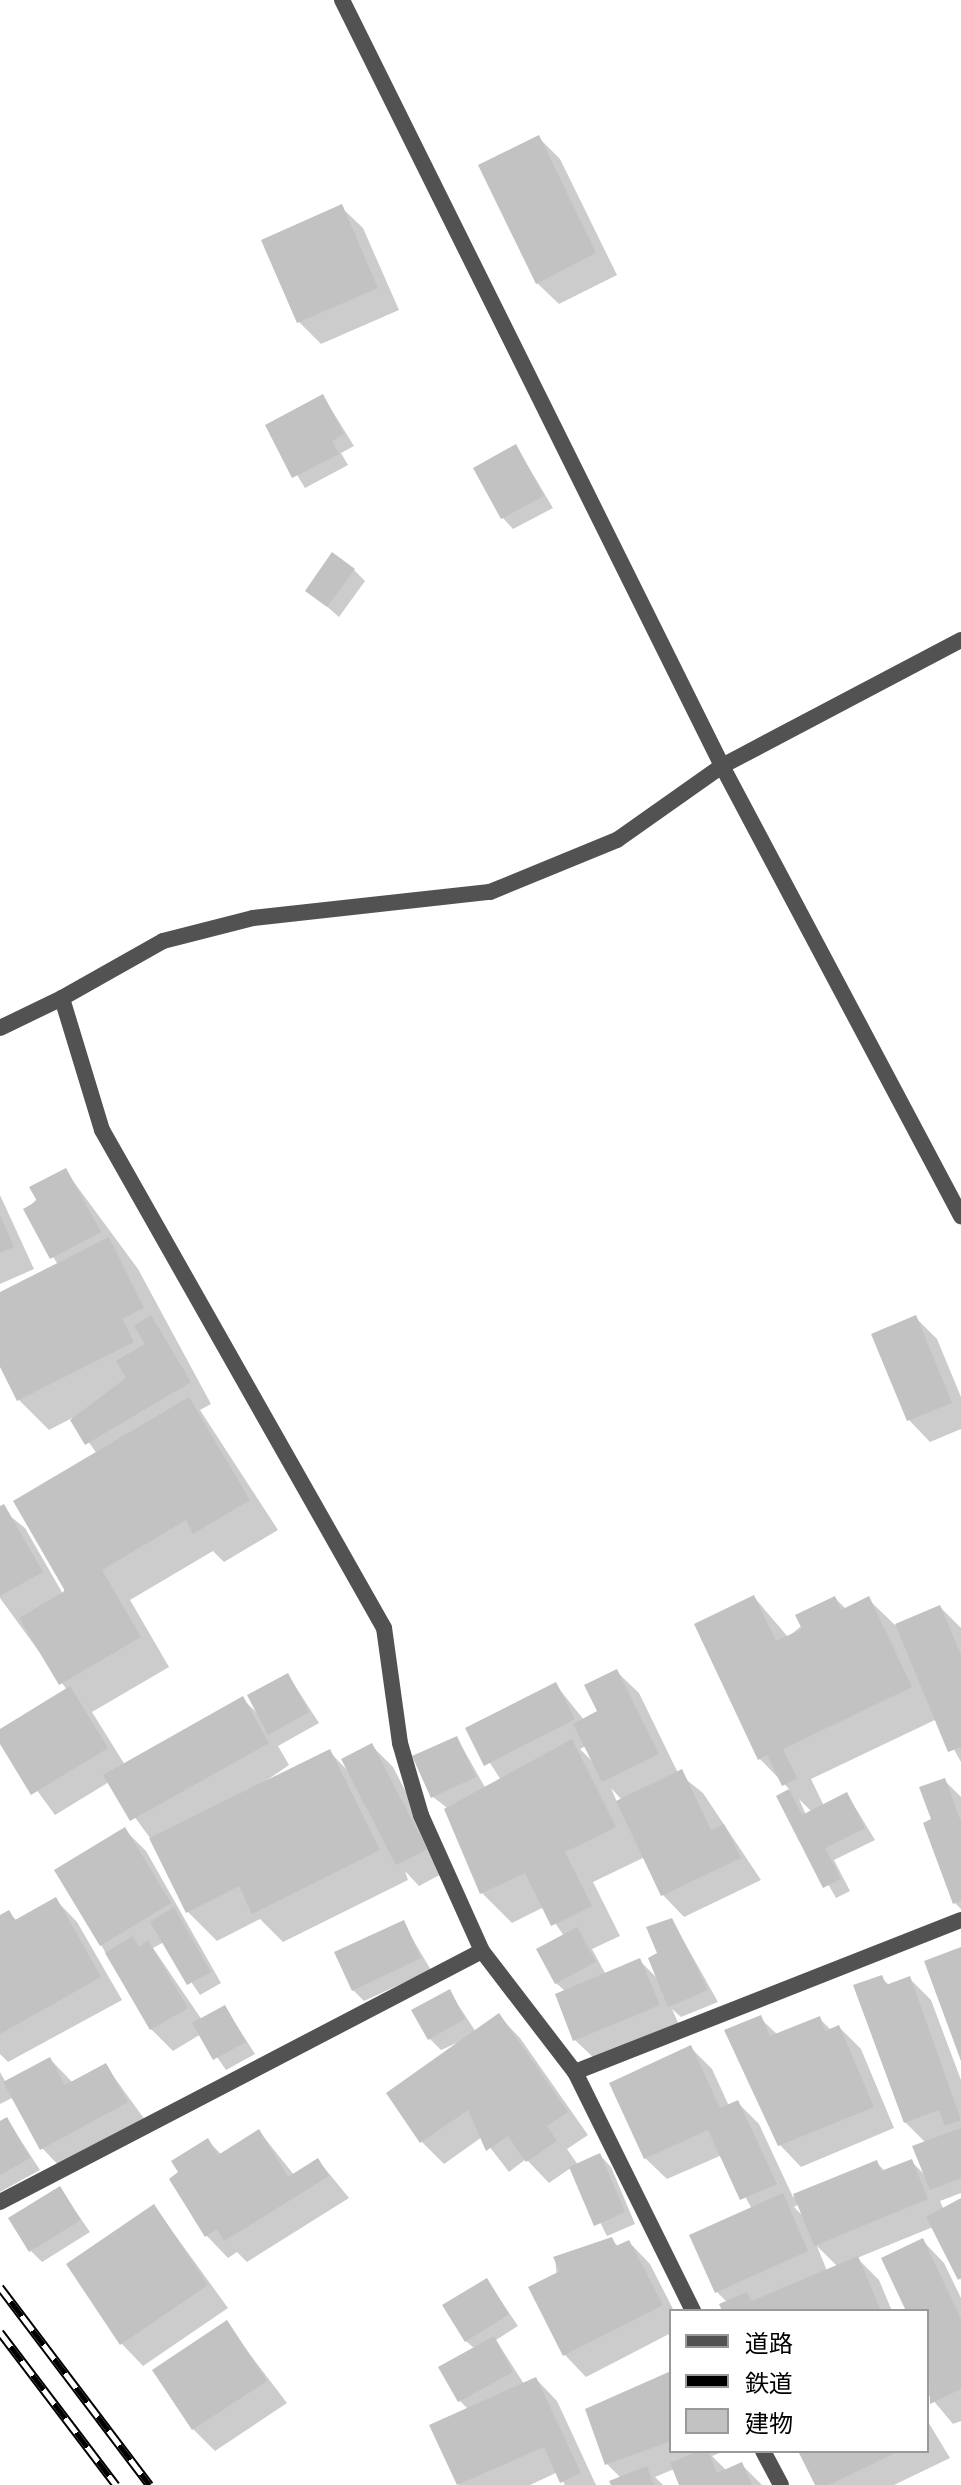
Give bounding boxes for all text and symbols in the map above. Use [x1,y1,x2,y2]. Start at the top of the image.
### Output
legend [669,2309,929,2453]
text: 道路 [745,2330,793,2358]
text: 鉄道 [745,2370,793,2398]
text: 建物 [745,2410,793,2438]

